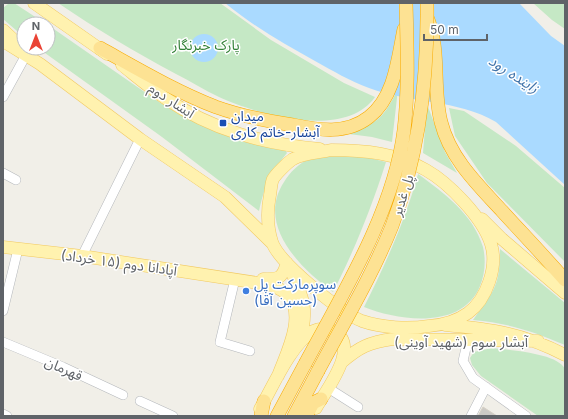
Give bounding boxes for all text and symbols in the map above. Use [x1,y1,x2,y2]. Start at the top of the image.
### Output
north arrow [16,16,56,56]
scale bar [424,16,487,42]
text: N [32,19,40,33]
text: 50 m [430,22,459,37]
park label: پارک خبرنگار [171,36,240,55]
water label: زاینده رود [485,51,543,98]
street label: آبشار دوم [144,79,199,124]
place label: میدان آبشار-خاتم کاری [231,107,320,143]
marker: میدان آبشار-خاتم کاری [218,118,228,128]
street label: پل غدیر [387,172,419,219]
street label: آپادانا دوم (۱۵ خرداد) [59,245,179,282]
place label: سوپرمارکت پل (حسین آقا) [254,275,336,309]
marker: سوپرمارکت پل (حسین آقا) [241,286,251,296]
street label: آبشار سوم (شهید آوینی) [394,333,529,353]
street label: قهرمان [42,352,85,385]

